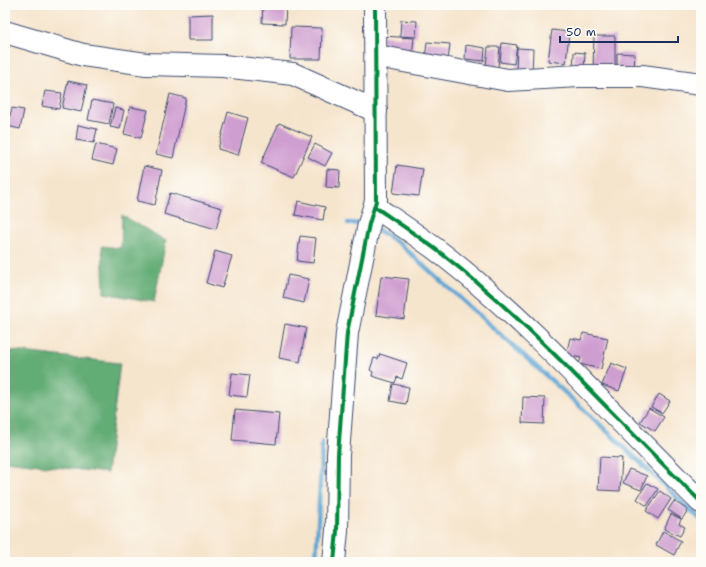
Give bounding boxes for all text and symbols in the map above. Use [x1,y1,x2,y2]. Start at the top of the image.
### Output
scale bar [560,18,678,44]
text: 50 m [566,24,596,40]

